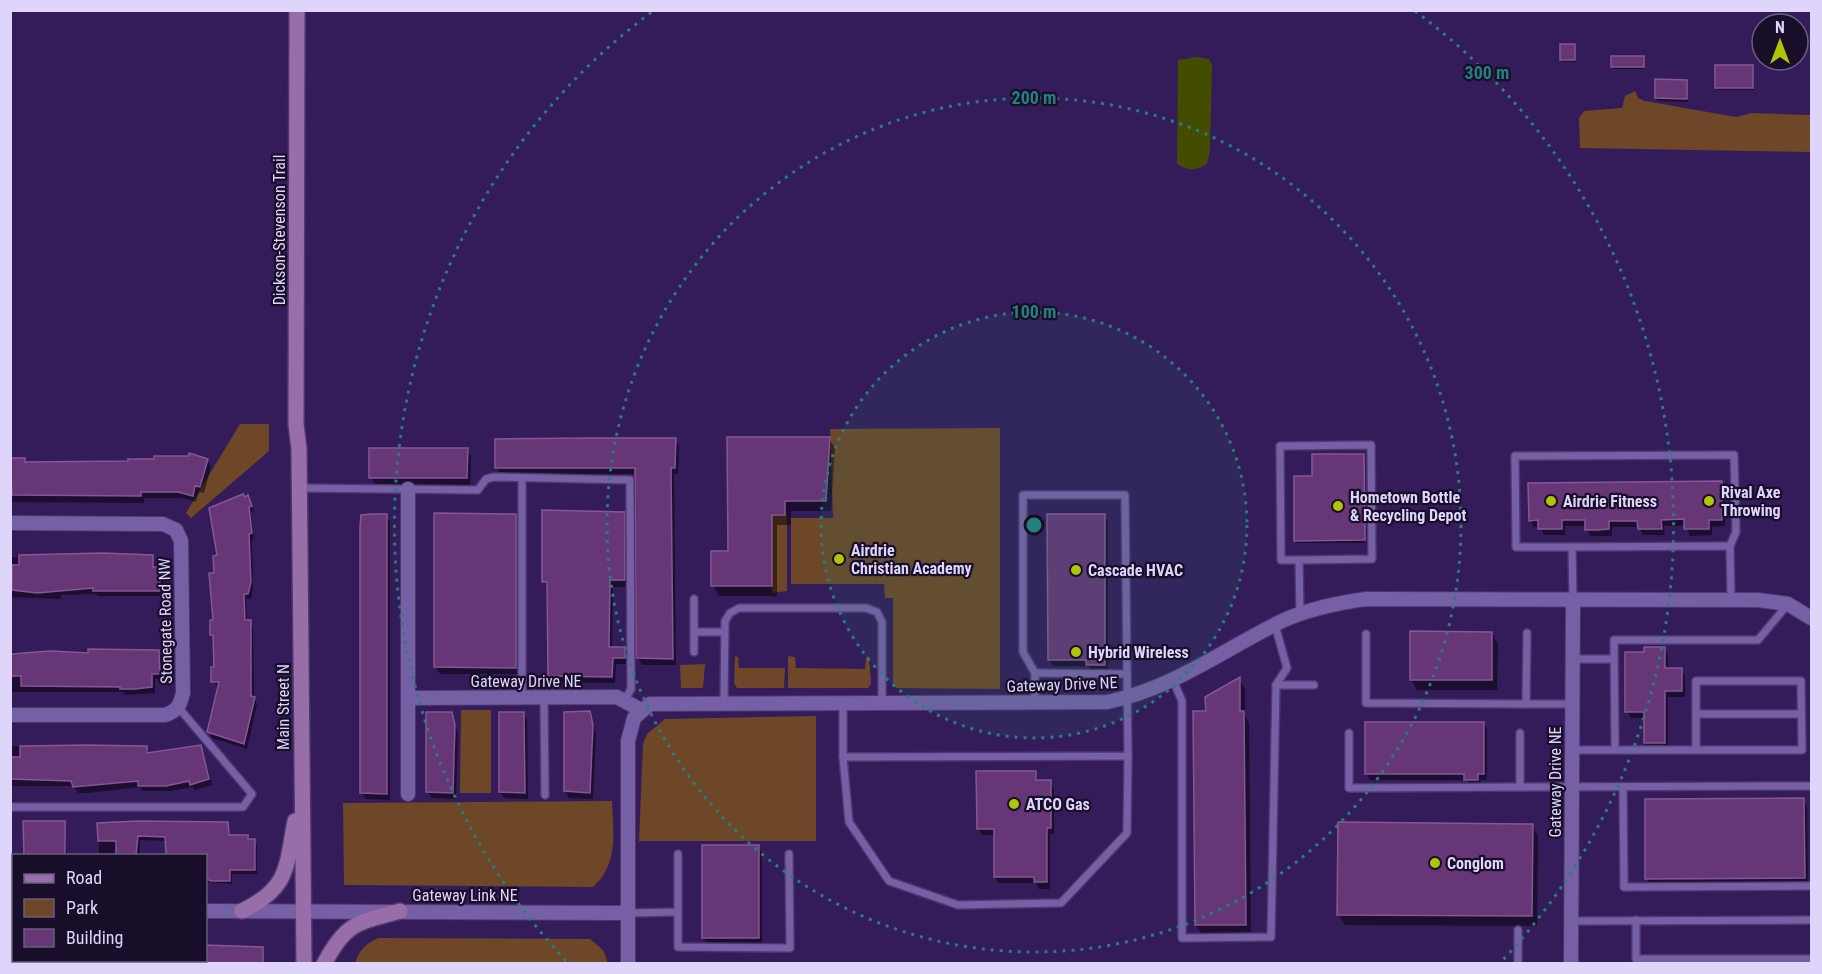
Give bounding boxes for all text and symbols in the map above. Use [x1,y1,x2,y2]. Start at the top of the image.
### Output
north arrow [1750,12,1810,72]
text: N [1775,18,1785,37]
text: 300 m [1465,62,1509,83]
text: 200 m [1012,87,1056,108]
street label: Dickson-Stevenson Trail [270,155,289,305]
text: 100 m [1012,301,1056,322]
place label: Rival Axe Throwing [1721,483,1781,520]
place label: Hometown Bottle & Recycling Depot [1350,488,1466,525]
place label: Airdrie Fitness [1563,492,1657,511]
marker: Airdrie Fitness [1544,494,1558,508]
marker: Rival Axe Throwing [1702,494,1716,508]
marker: Hometown Bottle & Recycling Depot [1331,499,1345,513]
centre of rings [1024,515,1044,535]
place label: Airdrie Christian Academy [851,541,972,578]
marker: Airdrie Christian Academy [832,552,846,566]
street label: Stonegate Road NW [155,558,176,684]
place label: Cascade HVAC [1088,561,1183,580]
marker: Cascade HVAC [1069,563,1083,577]
place label: Hybrid Wireless [1088,643,1189,662]
marker: Hybrid Wireless [1069,645,1083,659]
street label: Main Street N [274,664,293,750]
street label: Gateway Drive NE [470,672,582,691]
street label: Gateway Drive NE [1006,673,1118,696]
street label: Gateway Drive NE [1546,726,1565,838]
place label: ATCO Gas [1026,795,1090,814]
marker: ATCO Gas [1007,797,1021,811]
legend [12,854,207,962]
place label: Conglom [1447,854,1504,873]
marker: Conglom [1428,856,1442,870]
text: Road [66,867,102,888]
street label: Gateway Link NE [412,886,518,905]
text: Park [66,897,98,918]
text: Building [66,927,123,948]

